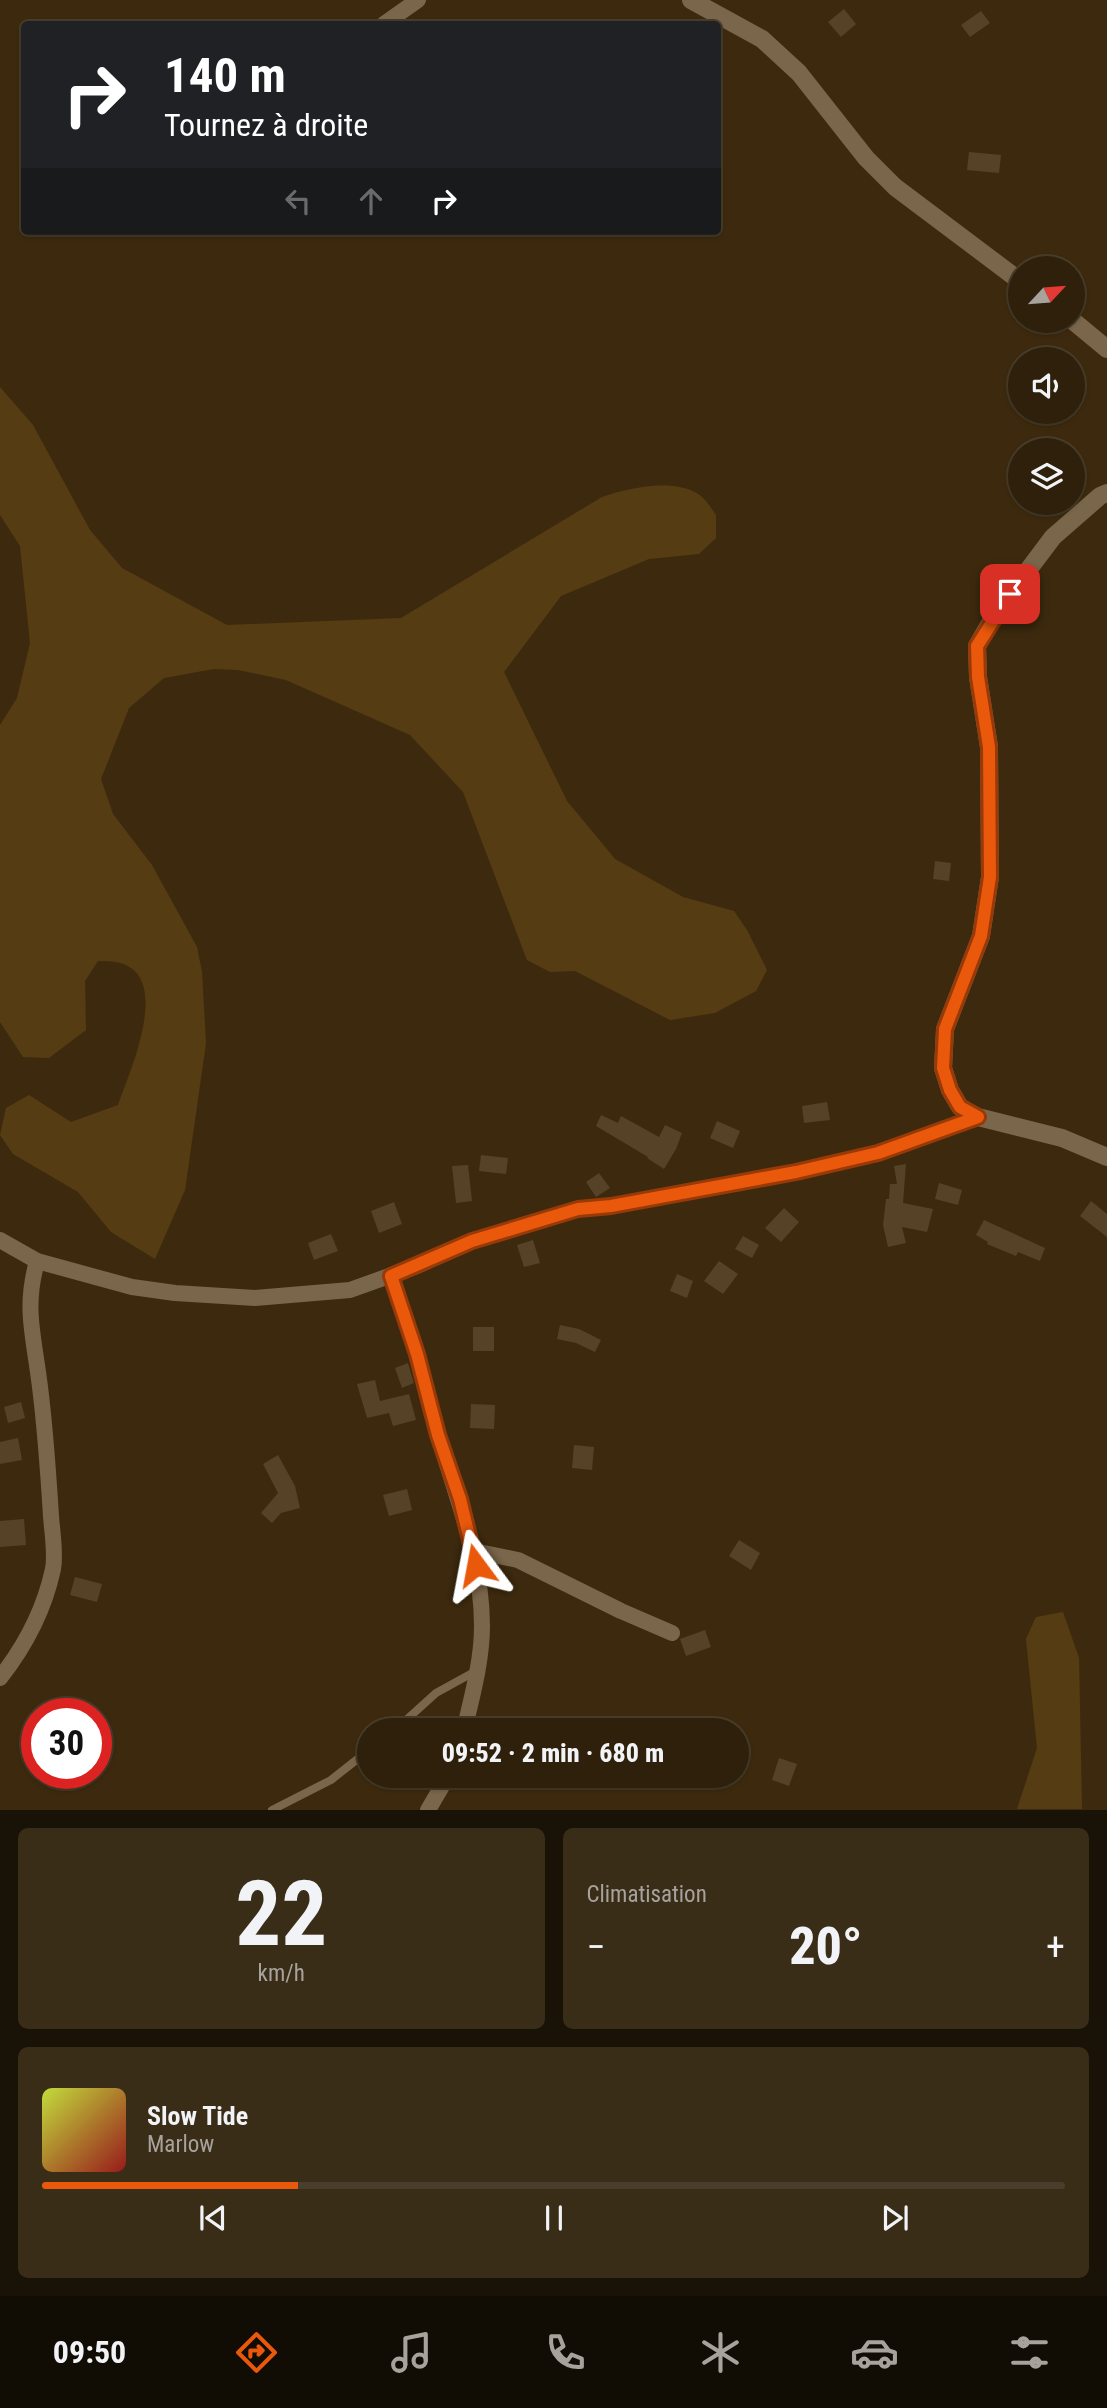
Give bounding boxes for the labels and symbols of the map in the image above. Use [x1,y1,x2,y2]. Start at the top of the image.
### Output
north arrow [1008,256,1085,332]
pin [980,564,1040,624]
position arrow [439,1528,513,1602]
speed limit sign: 30 [21,1698,112,1789]

